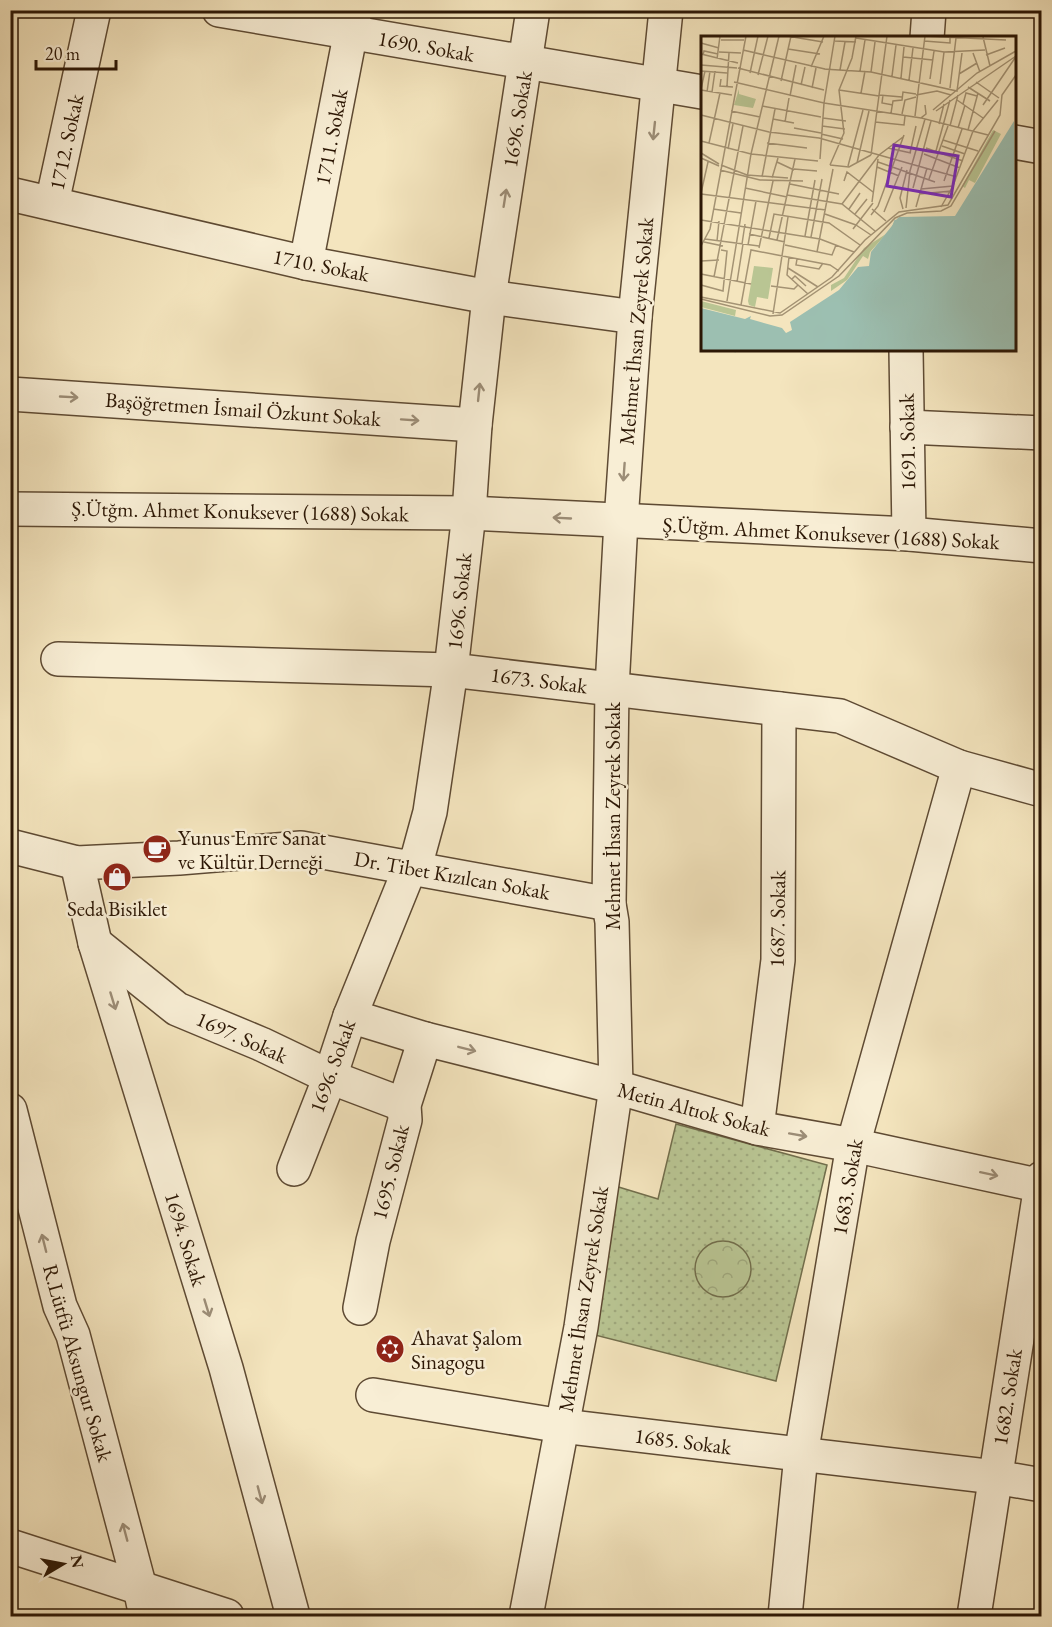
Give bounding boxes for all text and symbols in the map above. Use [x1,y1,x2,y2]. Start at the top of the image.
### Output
street label: 1690. Sokak [376,24,477,68]
scale bar [36,33,116,71]
inset map [701,36,1016,351]
text: 20 m [45,42,80,65]
street label: 1696. Sokak [496,68,538,169]
street label: 1711. Sokak [308,86,354,187]
street label: 1712. Sokak [43,90,90,192]
one-way arrow [648,121,659,141]
one-way arrow [499,189,510,209]
street label: Mehmet İhsan Zeyrek Sokak [613,215,660,446]
street label: 1710. Sokak [271,242,372,288]
one-way arrow [473,382,484,402]
street label: Başöğretmen İsmail Özkunt Sokak [104,386,383,432]
one-way arrow [58,392,78,403]
street label: 1691. Sokak [893,392,921,491]
one-way arrow [400,415,420,426]
one-way arrow [618,462,629,481]
street label: Ş.Ütğm. Ahmet Konuksever (1688) Sokak [71,495,410,527]
street label: Ş.Ütğm. Ahmet Konuksever (1688) Sokak [662,511,1001,555]
one-way arrow [553,512,573,523]
street label: 1696. Sokak [440,550,478,651]
street label: 1673. Sokak [489,661,590,699]
street label: Mehmet İhsan Zeyrek Sokak [599,701,626,930]
place label: Yunus Emre Sanat ve Kültür Derneği [178,824,327,875]
cafe icon: Yunus Emre Sanat ve Kültür Derneği [141,833,173,865]
street label: Dr. Tibet Kızılcan Sokak [352,844,553,906]
shop icon: Seda Bisiklet [101,861,133,893]
street label: 1687. Sokak [763,869,791,968]
place label: Seda Bisiklet [67,895,167,922]
one-way arrow [108,991,119,1010]
street label: 1697. Sokak [192,1005,293,1070]
street label: 1696. Sokak [303,1015,362,1116]
one-way arrow [457,1044,476,1056]
street label: Metin Altıok Sokak [615,1076,774,1143]
street label: 1695. Sokak [365,1120,415,1222]
one-way arrow [788,1130,807,1141]
street label: 1683. Sokak [825,1136,869,1237]
one-way arrow [979,1169,998,1181]
street label: Mehmet İhsan Zeyrek Sokak [552,1183,614,1414]
street label: 1694. Sokak [159,1189,213,1291]
one-way arrow [38,1234,50,1253]
street label: R.Lütfü Aksungur Sokak [37,1261,119,1466]
one-way arrow [202,1298,213,1317]
place label: Ahavat Şalom Sinagogu [410,1324,522,1375]
synagogue icon: Ahavat Şalom Sinagogu [374,1333,406,1365]
street label: 1682. Sokak [986,1346,1028,1447]
street label: 1685. Sokak [633,1422,734,1460]
one-way arrow [255,1486,266,1505]
one-way arrow [119,1523,131,1542]
north arrow [33,1534,93,1594]
text: N [66,1553,89,1570]

